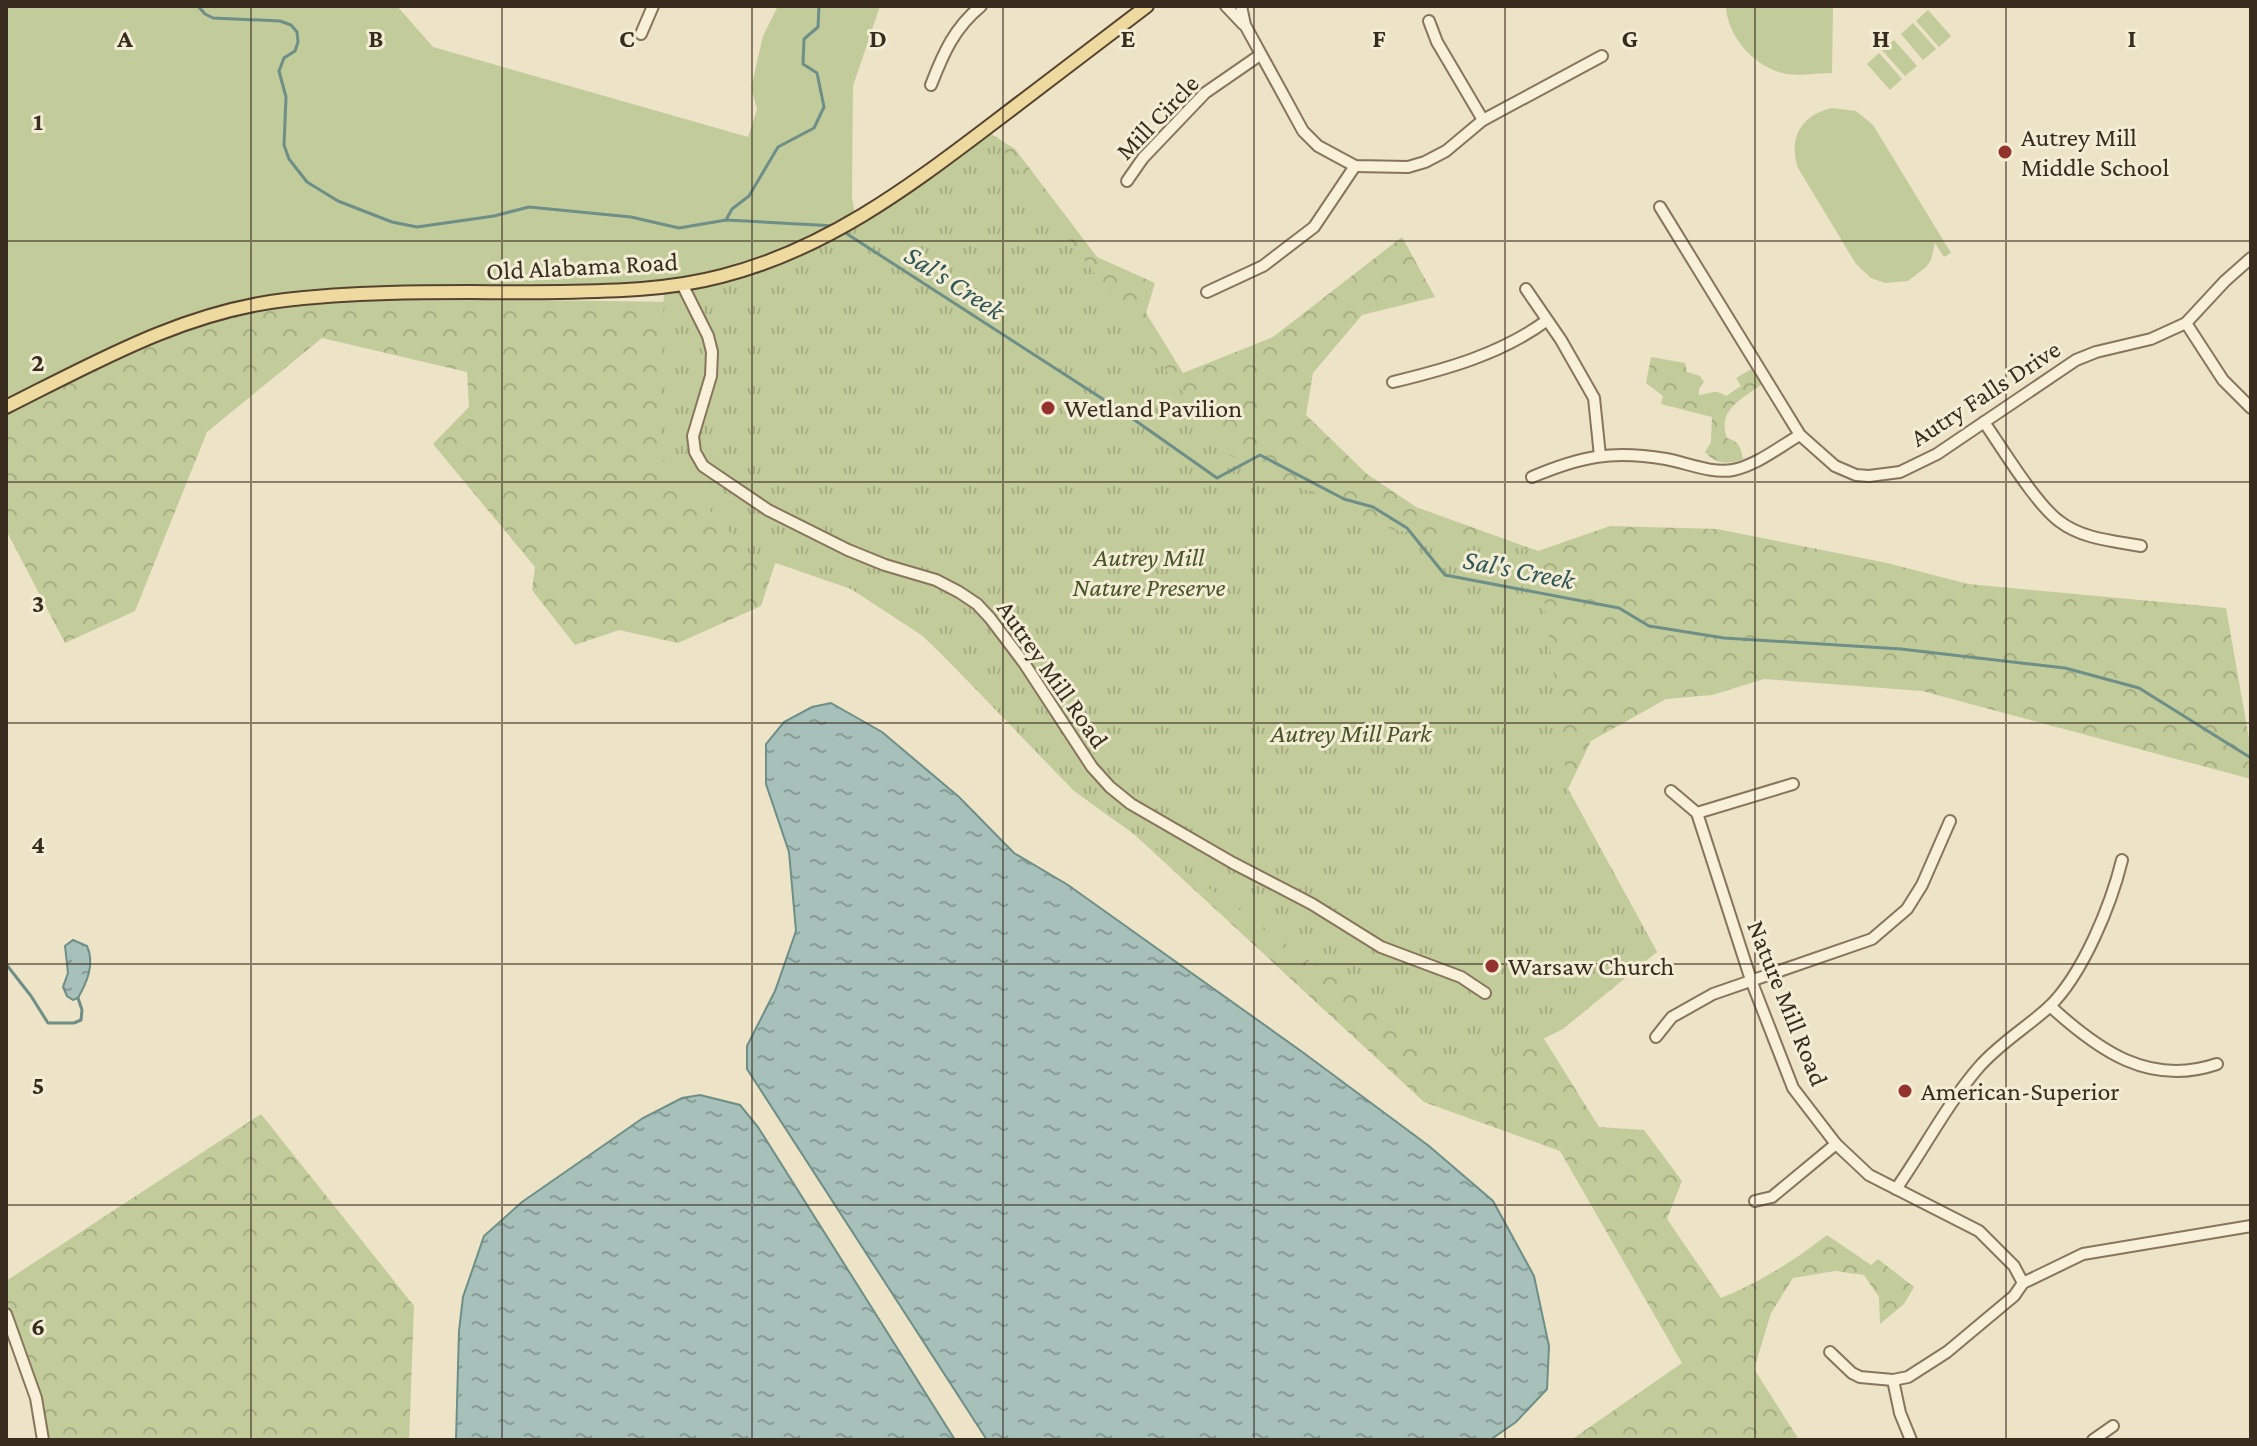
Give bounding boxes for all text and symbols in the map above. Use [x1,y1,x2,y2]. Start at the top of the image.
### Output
text: A [116,24,133,53]
text: B [368,24,384,53]
text: C [619,24,635,53]
text: D [869,24,887,53]
text: E [1121,24,1136,53]
text: F [1372,24,1386,53]
text: G [1622,24,1638,53]
text: H [1872,24,1890,53]
text: I [2128,24,2136,53]
street label: Mill Circle [1110,69,1205,166]
text: 1 [33,107,43,136]
place label: Autrey Mill Middle School [2021,123,2169,182]
marker: Autrey Mill Middle School [1996,143,2014,161]
water label: Sal's Creek [899,239,1012,327]
street label: Old Alabama Road [485,247,679,286]
street label: Autry Falls Drive [1905,334,2066,453]
text: 2 [31,348,45,377]
place label: Wetland Pavilion [1064,394,1242,423]
marker: Wetland Pavilion [1039,399,1057,417]
park label: Autrey Mill Nature Preserve [1073,543,1226,602]
water label: Sal's Creek [1461,544,1579,596]
text: 3 [32,589,44,618]
street label: Autrey Mill Road [991,595,1114,754]
park label: Autrey Mill Park [1269,719,1433,748]
text: 4 [31,830,45,859]
street label: Nature Mill Road [1741,916,1834,1090]
place label: Warsaw Church [1508,952,1674,981]
marker: Warsaw Church [1483,957,1501,975]
text: 5 [32,1071,44,1100]
place label: American-Superior [1921,1077,2120,1106]
marker: American-Superior [1896,1082,1914,1100]
text: 6 [31,1312,45,1341]

